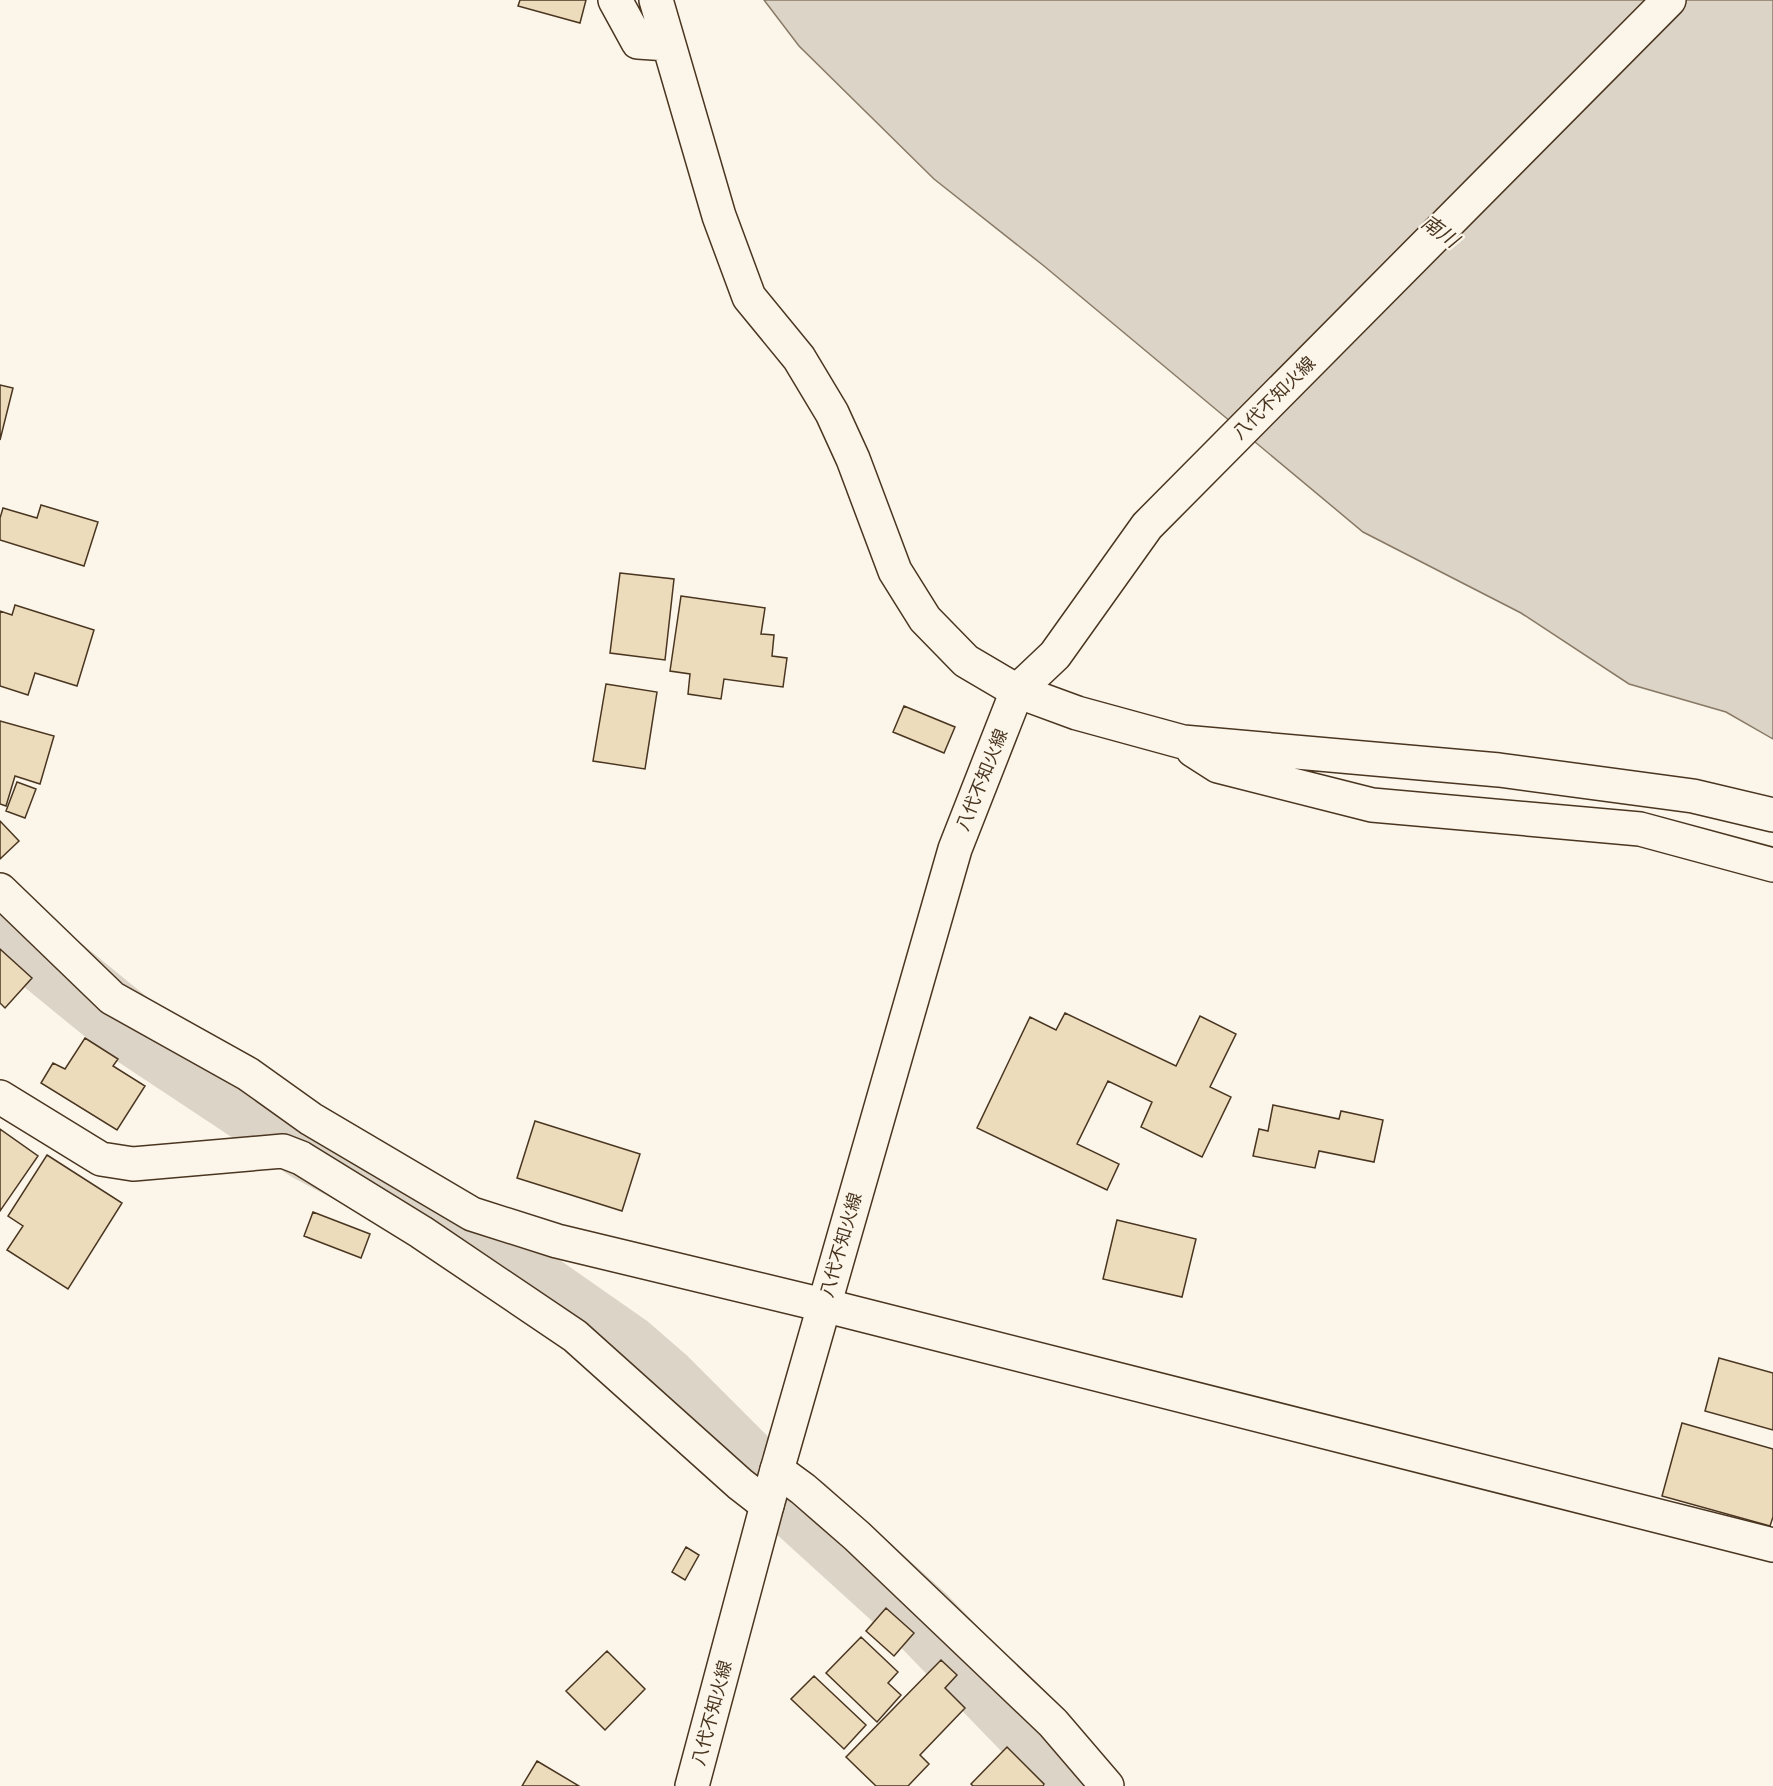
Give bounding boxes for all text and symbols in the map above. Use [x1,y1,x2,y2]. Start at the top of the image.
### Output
water label: 南川 [1417,210,1465,254]
street label: 八代不知火線 [1228,352,1320,444]
street label: 八代不知火線 [952,726,1012,834]
street label: 八代不知火線 [816,1190,866,1300]
street label: 八代不知火線 [687,1658,737,1768]

